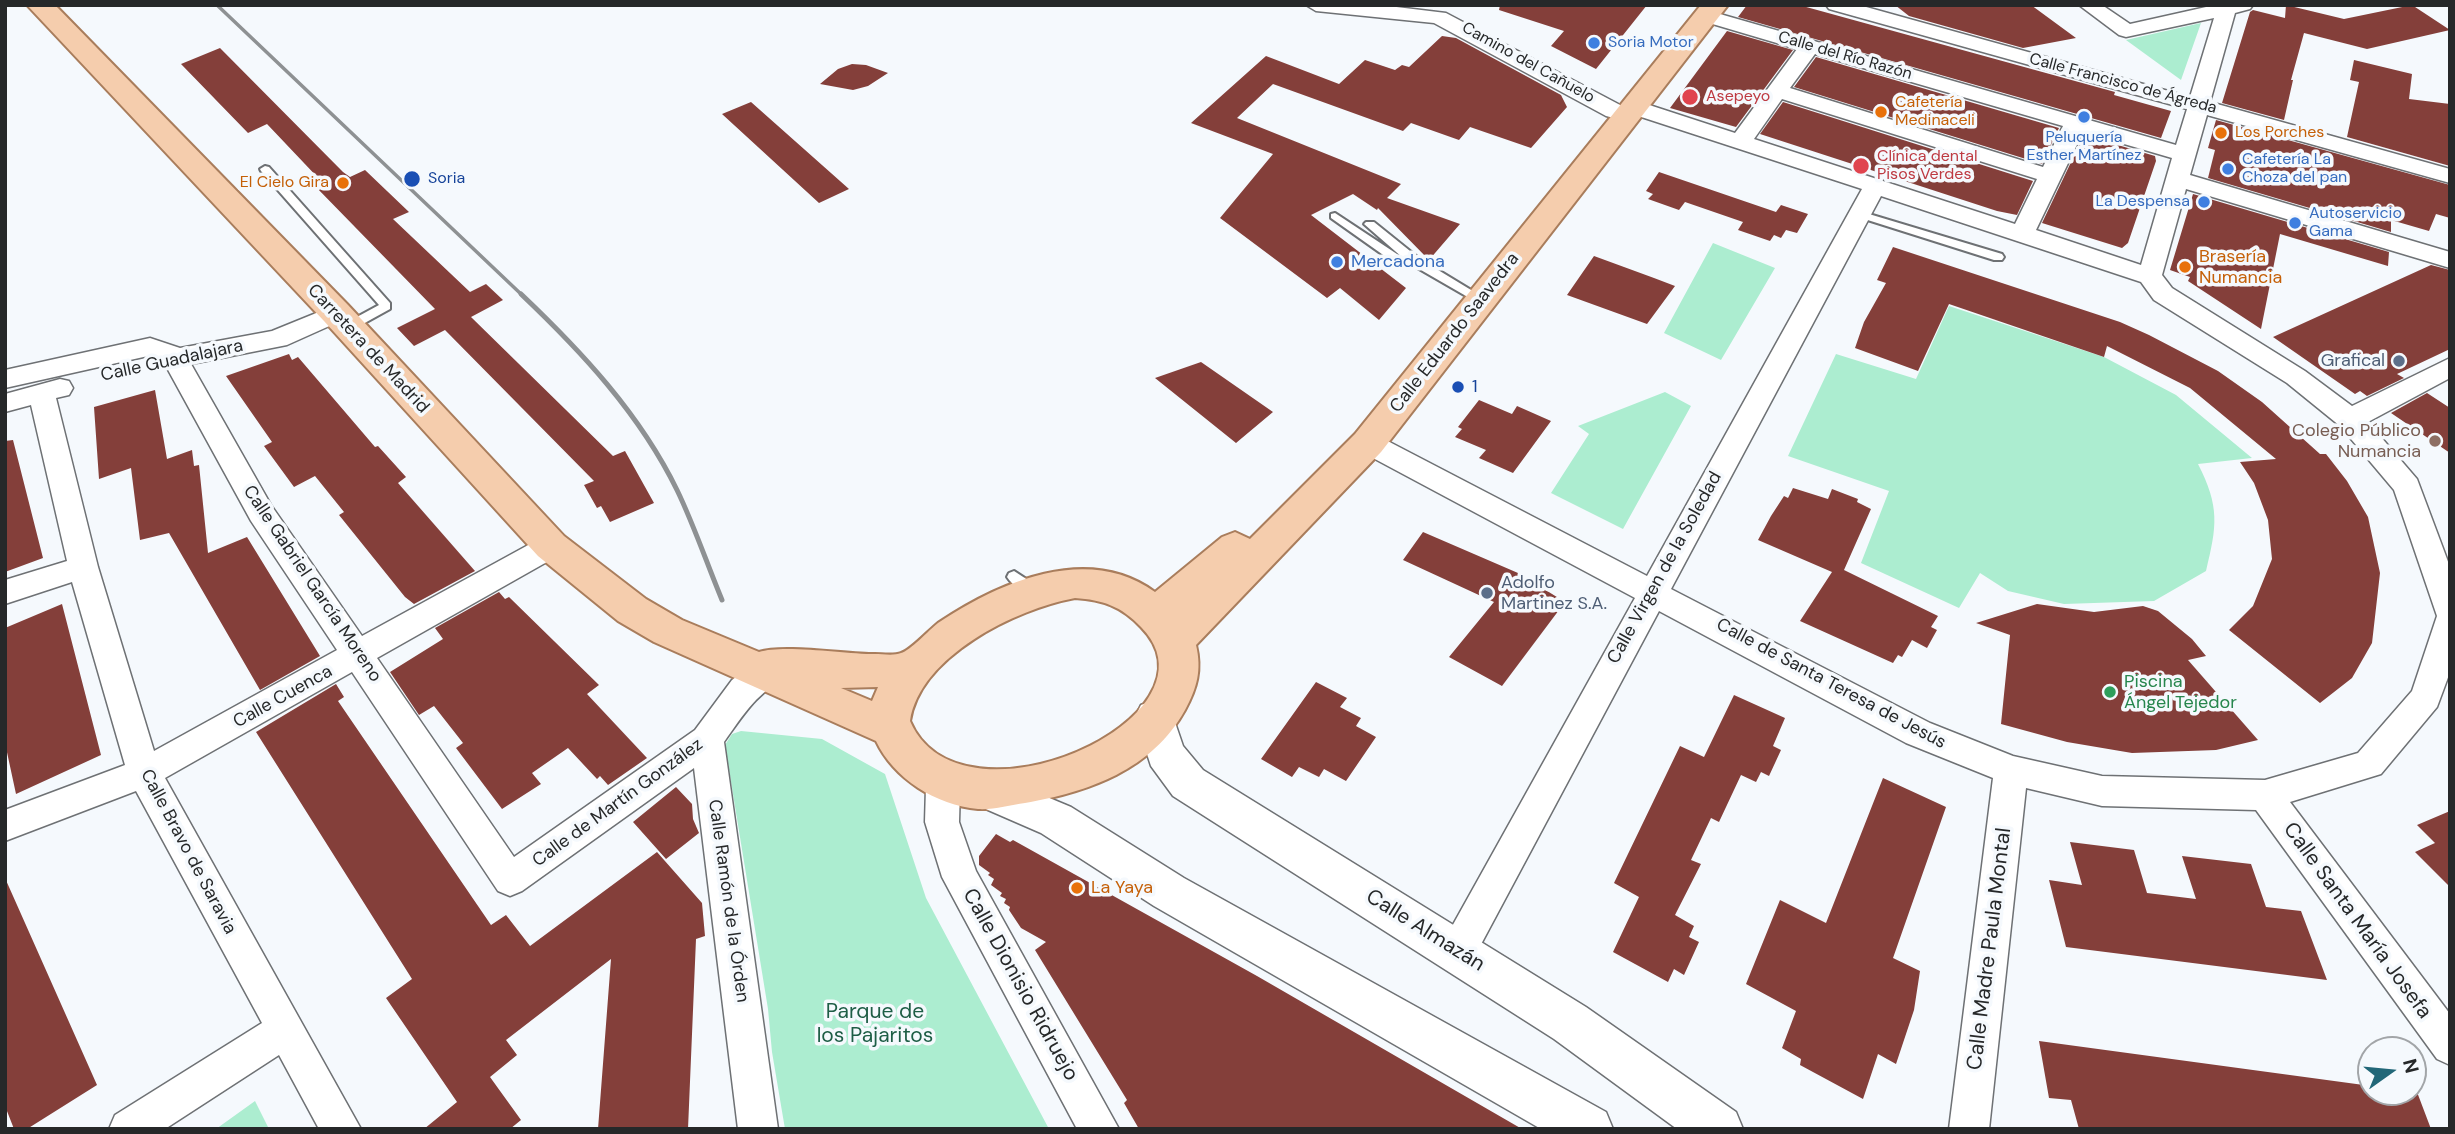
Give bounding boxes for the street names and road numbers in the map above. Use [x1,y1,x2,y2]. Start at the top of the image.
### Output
street label: Camino del Cañuelo [1458,19,1598,107]
street label: Calle del Río Razón [1776,28,1914,84]
street label: Calle Francisco de Ágreda [2027,50,2219,118]
street label: Calle Eduardo Saavedra [1386,249,1524,417]
street label: Carretera de Madrid [303,280,433,418]
street label: Calle Guadalajara [99,335,245,387]
street label: Calle Virgen de la Soledad [1603,468,1727,668]
street label: Calle Gabriel García Moreno [238,482,386,686]
street label: Calle de Santa Teresa de Jesús [1712,614,1950,754]
street label: Calle Cuenca [230,661,336,733]
street label: Calle de Martín González [529,734,707,872]
street label: Calle Bravo de Saravia [135,766,241,938]
street label: Calle Ramón de la Órden [703,798,753,1004]
street label: Calle Santa María Josefa [2277,818,2437,1024]
street label: Calle Madre Paula Montal [1963,826,2017,1072]
street label: Calle Dionisio Ridruejo [957,884,1083,1086]
street label: Calle Almazán [1361,884,1489,978]

